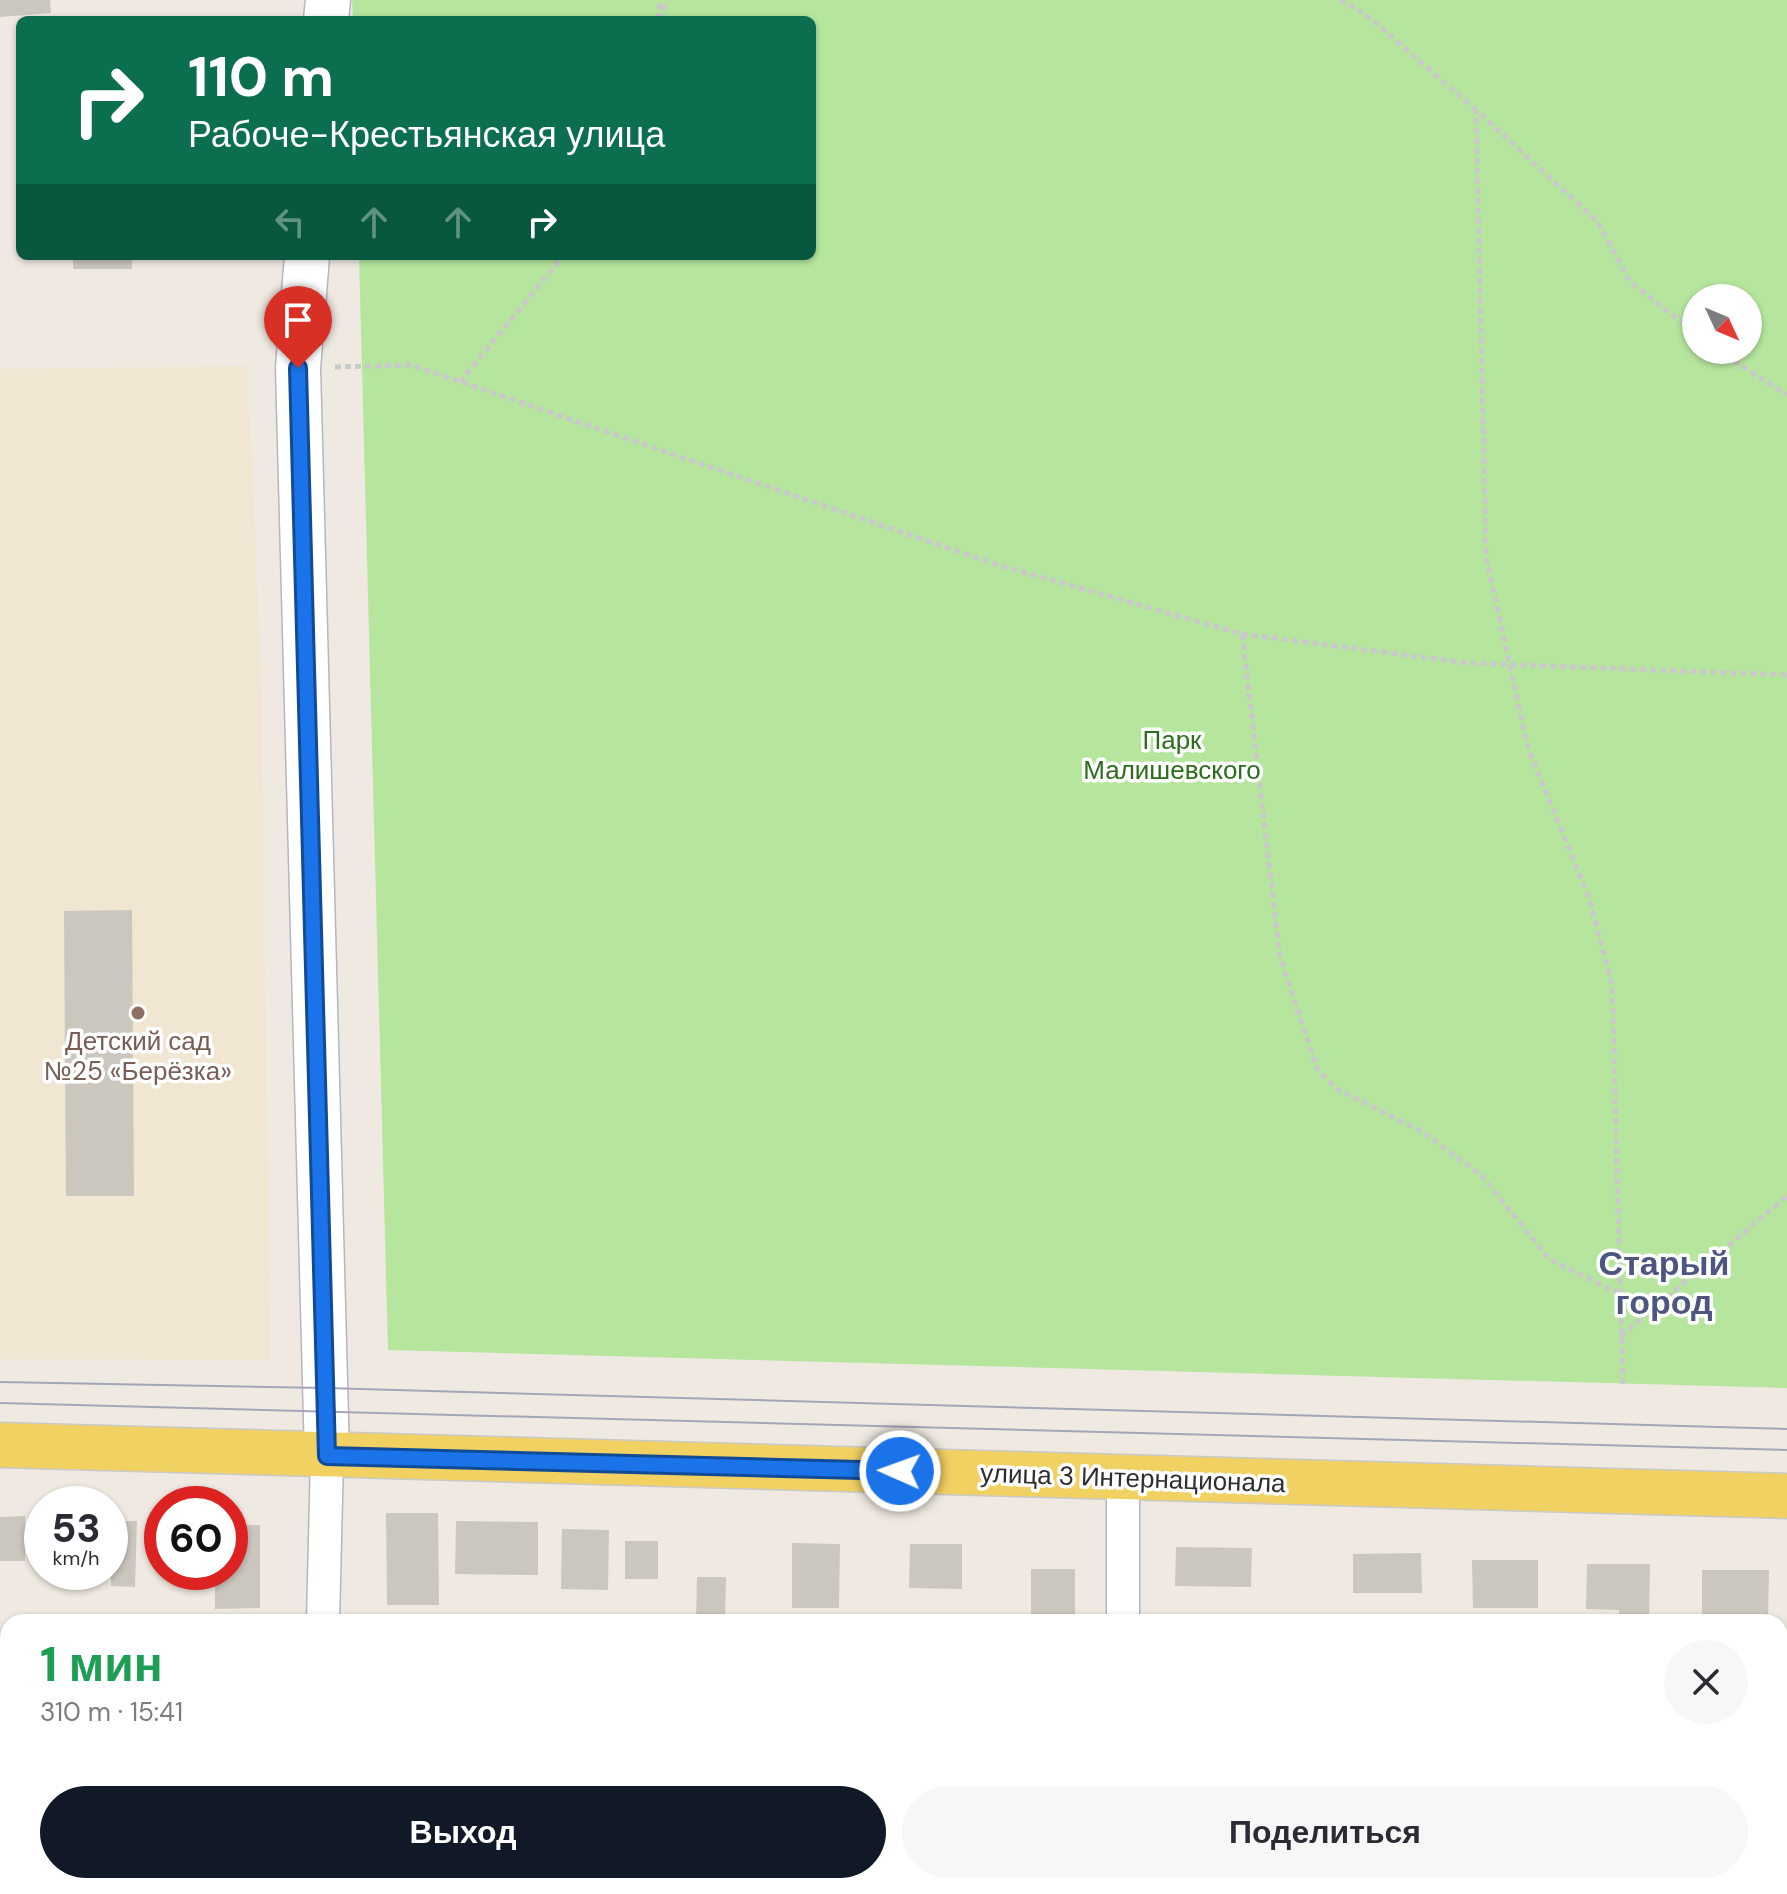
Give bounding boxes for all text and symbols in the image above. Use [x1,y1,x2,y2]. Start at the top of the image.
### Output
text: 110 m [188,40,334,113]
icon: right [56,48,160,152]
text: Рабоче-Крестьянская улица [188,111,665,158]
icon: left [268,200,312,244]
icon: ahead [352,200,396,244]
icon: ahead [436,200,480,244]
icon: right [520,200,564,244]
north arrow [1682,284,1762,364]
map controls [1682,284,1762,364]
pin [264,286,332,368]
icon: arrive [276,298,320,342]
park label: Парк Малишевского [1083,723,1261,787]
marker: Детский сад №25 «Берёзка» [129,1004,147,1022]
place label: Детский сад №25 «Берёзка» [44,1024,232,1088]
district label: Старый город [1599,1241,1729,1325]
position arrow [858,1429,942,1513]
street label: улица 3 Интернационала [980,1456,1287,1500]
speed limit sign: 60 [144,1486,248,1590]
text: 53 [52,1502,101,1554]
text: km/h [52,1545,100,1571]
text: 1 мин [40,1633,163,1696]
button: close [1664,1640,1748,1724]
text: 310 m · 15:41 [40,1695,183,1729]
button: Выход [40,1786,886,1878]
button: Поделиться [902,1786,1748,1878]

